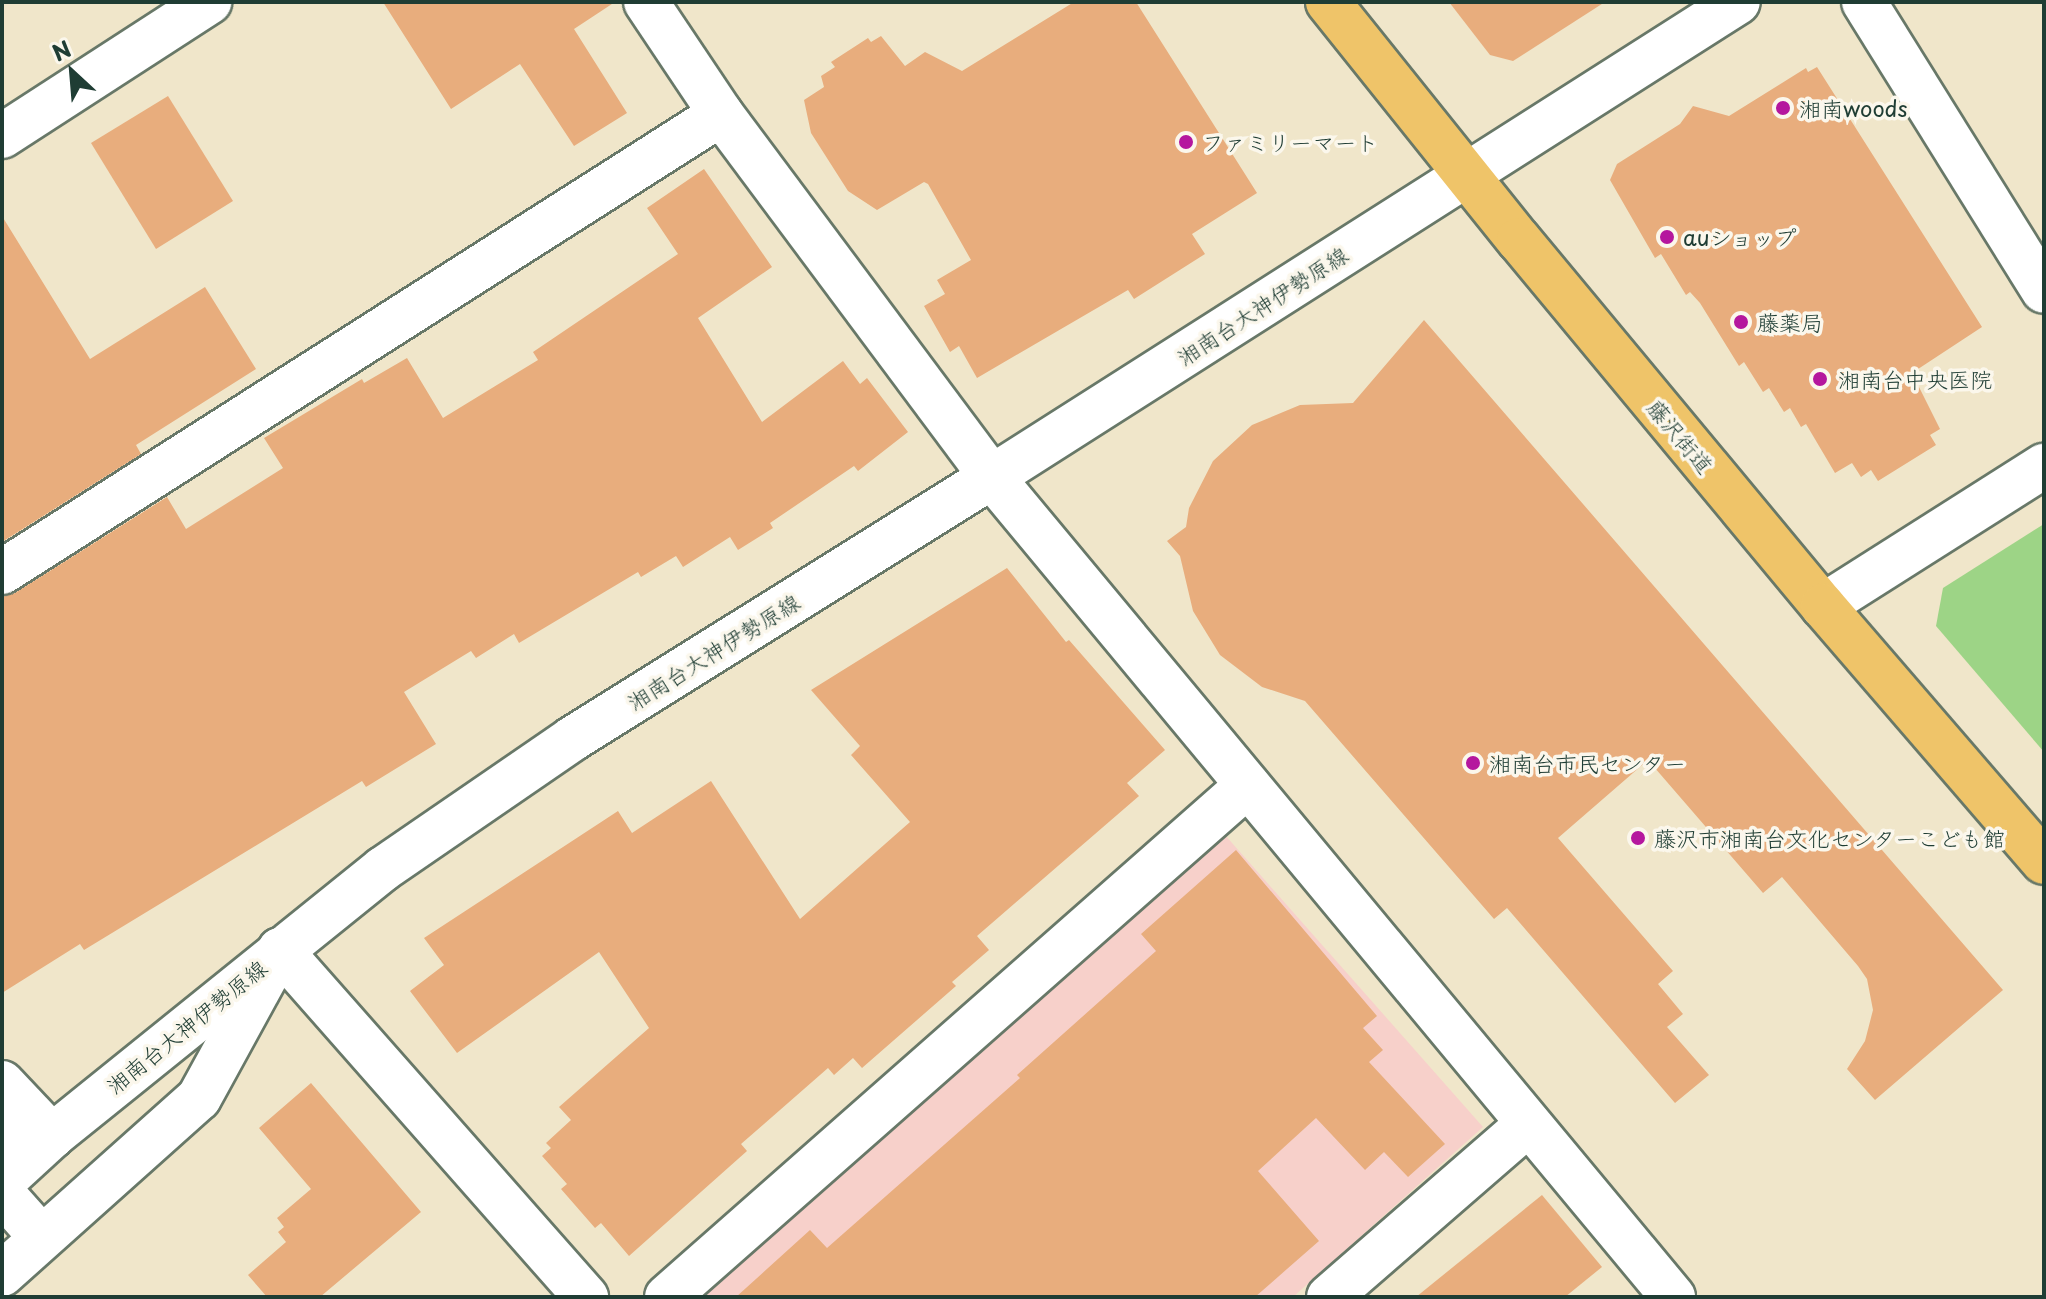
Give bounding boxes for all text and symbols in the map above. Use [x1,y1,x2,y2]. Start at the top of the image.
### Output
text: N [46,31,76,69]
north arrow [32,32,112,112]
place label: 湘南woods [1799,95,1908,121]
marker: 湘南woods [1774,99,1792,117]
place label: ファミリーマート [1202,129,1378,155]
marker: ファミリーマート [1177,133,1195,151]
place label: auショップ [1683,224,1797,250]
marker: auショップ [1658,228,1676,246]
street label: 湘南台大神伊勢原線 [1172,240,1352,370]
place label: 藤薬局 [1757,309,1823,335]
marker: 藤薬局 [1732,313,1750,331]
place label: 湘南台中央医院 [1838,366,1992,392]
marker: 湘南台中央医院 [1809,368,1831,390]
street label: 藤沢街道 [1643,394,1719,478]
street label: 湘南台大神伊勢原線 [622,587,804,715]
place label: 湘南台市民センター [1489,750,1687,776]
marker: 湘南台市民センター [1464,754,1482,772]
place label: 藤沢市湘南台文化センターこども館 [1654,825,2006,851]
marker: 藤沢市湘南台文化センターこども館 [1629,829,1647,847]
street label: 湘南台大神伊勢原線 [101,953,271,1099]

